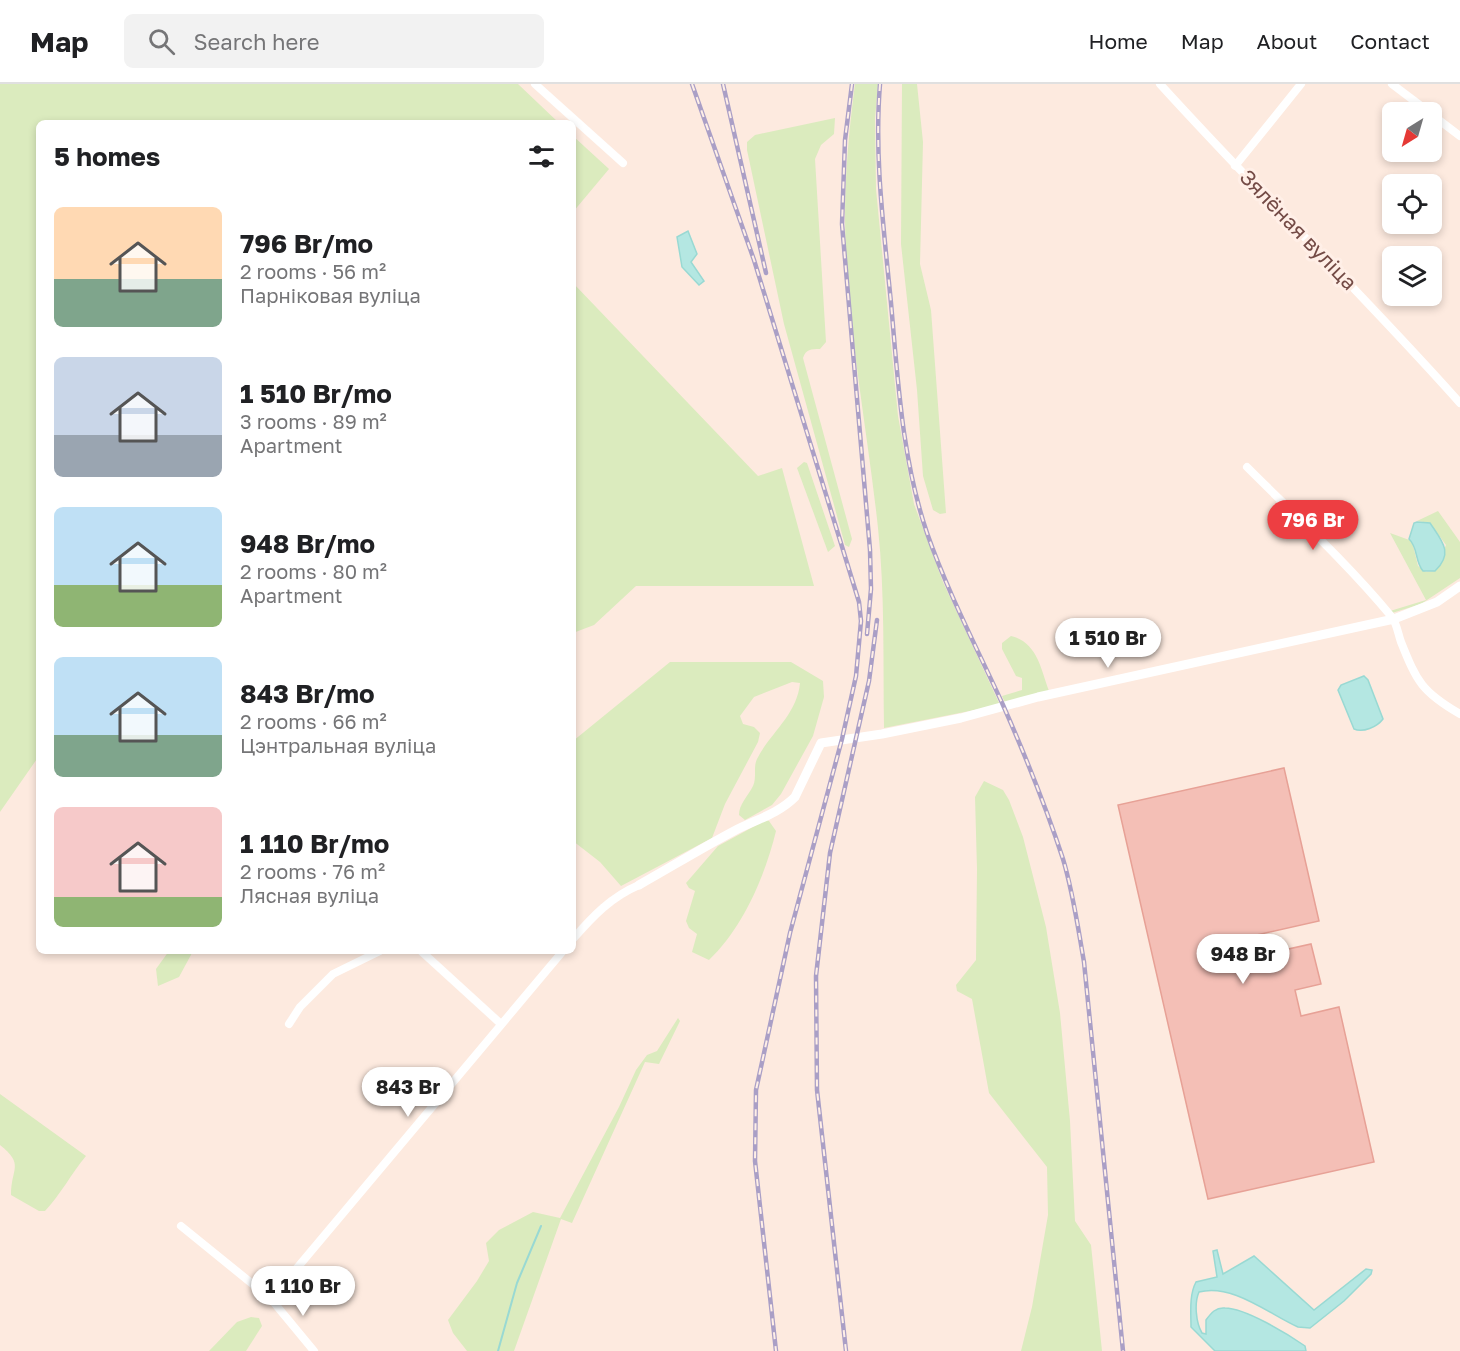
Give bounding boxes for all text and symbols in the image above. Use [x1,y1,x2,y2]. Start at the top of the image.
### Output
search box [124,14,544,68]
text: Map [30,25,88,58]
icon: search [145,25,178,58]
text: Search here [193,28,319,55]
text: Home [1088,28,1148,54]
text: Map [1181,28,1224,54]
text: About [1257,28,1317,54]
text: Contact [1350,28,1430,54]
north arrow [1382,102,1442,162]
map controls [1382,102,1442,306]
icon: filters [525,140,558,173]
text: 5 homes [54,141,160,172]
street label: Зялёная вуліца [1235,164,1363,295]
button: locate [1382,174,1442,234]
text: 796 Br/mo [240,228,373,259]
icon: home [102,231,174,303]
button: layers [1382,246,1442,306]
text: 2 rooms · 56 m² [240,259,386,283]
text: Парніковая вуліца [240,283,421,307]
text: 1 510 Br/mo [240,378,392,409]
icon: home [102,381,174,453]
text: 3 rooms · 89 m² [240,409,387,433]
text: Apartment [240,433,343,457]
pin: 796 Br [1264,500,1362,551]
text: 796 Br [1281,507,1345,531]
text: 948 Br/mo [240,528,375,559]
icon: home [102,531,174,603]
text: 2 rooms · 80 m² [240,559,387,583]
text: Apartment [240,583,343,607]
pin: 1 510 Br [1046,618,1170,669]
text: 1 510 Br [1069,625,1147,649]
text: 843 Br/mo [240,678,375,709]
icon: home [102,681,174,753]
text: 2 rooms · 66 m² [240,709,387,733]
text: Цэнтральная вуліца [240,733,436,757]
text: 1 110 Br/mo [240,828,389,859]
icon: home [102,831,174,903]
text: 2 rooms · 76 m² [240,859,385,883]
text: Лясная вуліца [240,883,379,907]
pin: 948 Br [1194,934,1292,985]
text: 948 Br [1211,941,1275,965]
pin: 843 Br [359,1067,457,1118]
text: 843 Br [376,1074,440,1098]
pin: 1 110 Br [241,1266,365,1317]
text: 1 110 Br [265,1273,341,1297]

